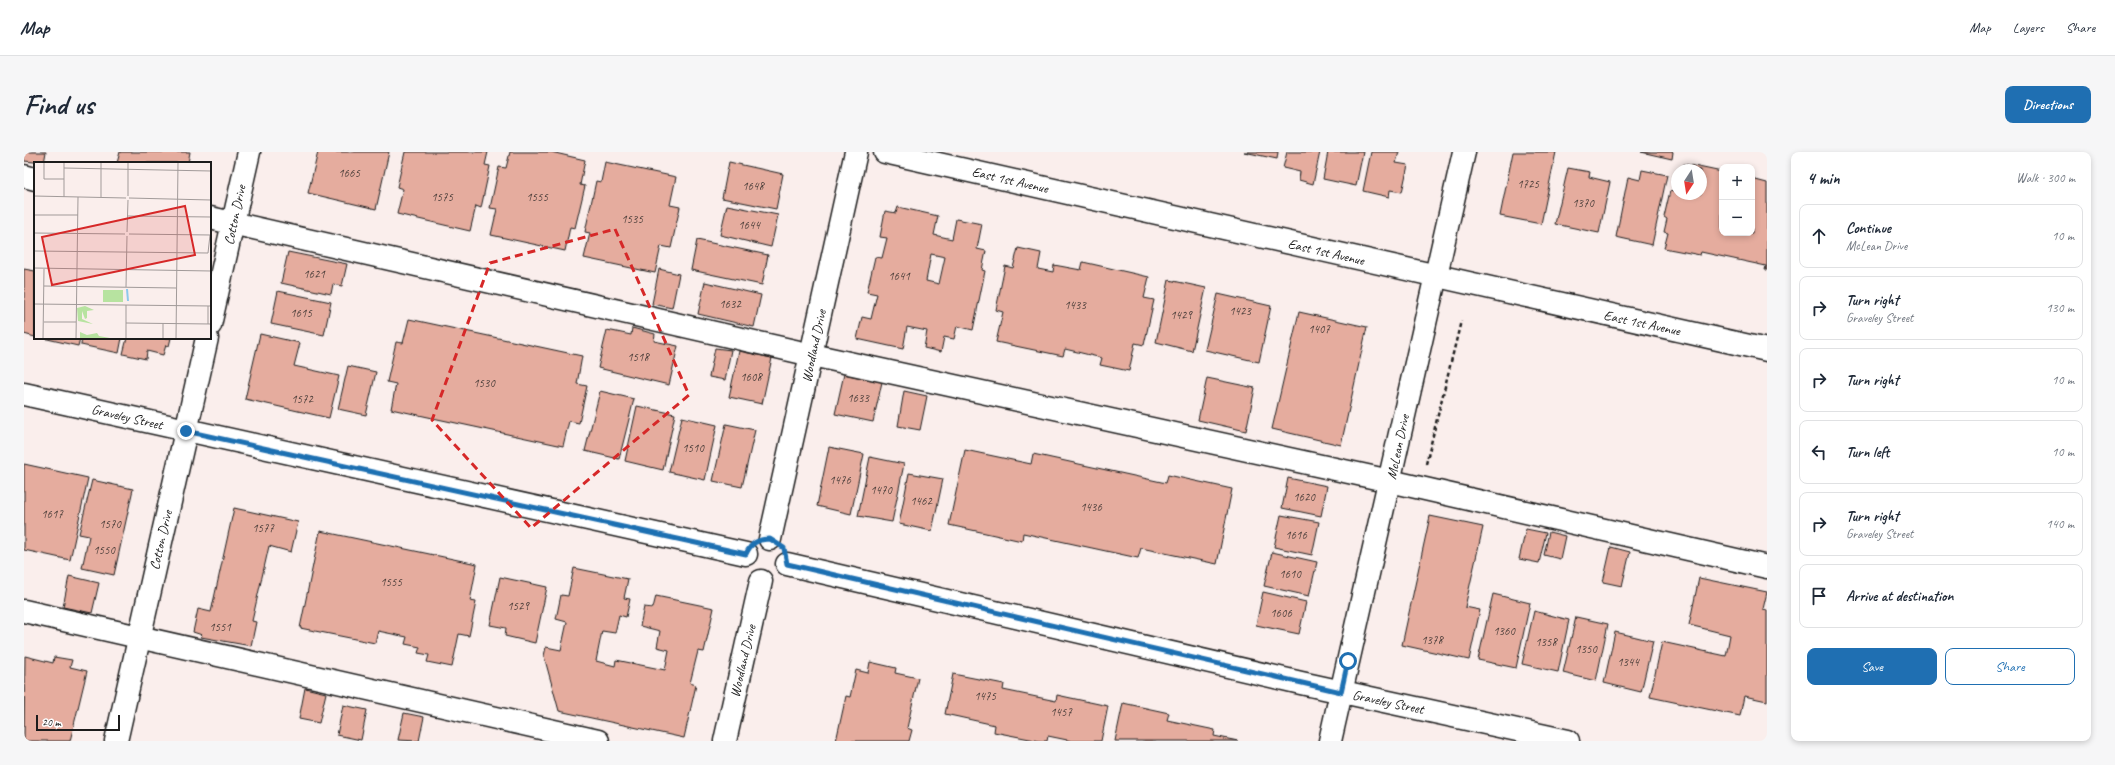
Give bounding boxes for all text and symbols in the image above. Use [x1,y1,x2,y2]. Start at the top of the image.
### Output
text: Map [20,16,50,40]
text: Map [1969,19,1991,36]
text: Layers [2013,19,2044,36]
text: Share [2066,19,2095,36]
button: Directions [2005,86,2091,123]
text: Find us [24,87,94,122]
inset map [34,162,211,339]
street label: East 1st Avenue [970,163,1051,197]
north arrow [1671,164,1707,200]
map controls [1719,164,1755,236]
button: + [1719,164,1755,200]
house number: 1665 [338,165,360,181]
text: 4 min [1807,168,1840,189]
text: Walk · 300 m [2016,170,2075,186]
house number: 1725 [1517,176,1539,192]
house number: 1648 [742,178,765,194]
street label: Cotton Drive [220,182,250,246]
house number: 1575 [431,189,453,205]
house number: 1555 [526,189,548,205]
house number: 1370 [1572,195,1595,211]
button: − [1719,200,1755,236]
house number: 1535 [621,211,643,227]
house number: 1644 [738,217,761,233]
text: Continue [1846,219,1891,238]
icon: ahead [1808,225,1830,247]
text: 10 m [2052,228,2074,244]
street label: East 1st Avenue [1286,235,1367,269]
text: McLean Drive [1846,238,1907,254]
house number: 1621 [303,266,325,282]
house number: 1641 [888,268,910,284]
text: Turn right [1846,291,1899,310]
house number: 1632 [719,296,742,312]
house number: 1433 [1064,297,1087,313]
icon: right [1808,297,1830,319]
text: 130 m [2046,300,2074,316]
house number: 1423 [1229,303,1252,319]
house number: 1615 [290,305,312,321]
street label: Woodland Drive [798,307,830,384]
house number: 1429 [1170,307,1193,323]
street label: East 1st Avenue [1602,307,1683,340]
text: Graveley Street [1846,310,1913,326]
house number: 1407 [1308,321,1330,337]
house number: 1518 [627,349,650,365]
house number: 1608 [740,369,763,385]
icon: right [1808,369,1830,391]
text: Turn right [1846,371,1899,390]
text: 10 m [2052,372,2074,388]
house number: 1530 [473,375,496,391]
house number: 1633 [847,390,870,406]
house number: 1572 [291,391,314,407]
street label: Graveley Street [90,401,166,434]
street label: McLean Drive [1383,412,1413,481]
route end [177,422,195,440]
house number: 1510 [682,440,705,456]
icon: left [1808,441,1830,463]
text: Turn left [1846,443,1889,462]
text: 10 m [2052,444,2074,460]
house number: 1476 [829,472,851,488]
house number: 1470 [870,482,893,498]
house number: 1620 [1293,489,1316,505]
house number: 1462 [910,493,933,509]
house number: 1436 [1080,499,1102,515]
house number: 1617 [41,506,63,522]
street label: Cotton Drive [146,507,176,571]
text: Turn right [1846,507,1899,526]
icon: right [1808,513,1830,535]
house number: 1570 [99,516,122,532]
text: 140 m [2046,516,2074,532]
house number: 1577 [252,520,274,536]
text: Graveley Street [1846,526,1913,542]
house number: 1616 [1285,527,1307,543]
house number: 1550 [93,542,116,558]
house number: 1610 [1279,566,1302,582]
house number: 1555 [380,574,402,590]
icon: arrive [1808,585,1830,607]
text: Arrive at destination [1846,587,1953,606]
house number: 1529 [507,598,530,614]
house number: 1606 [1270,605,1292,621]
house number: 1551 [209,619,231,635]
street label: Woodland Drive [726,622,760,699]
house number: 1360 [1493,623,1516,639]
house number: 1378 [1421,632,1444,648]
house number: 1358 [1535,634,1558,650]
house number: 1350 [1575,641,1598,657]
button: Save [1807,648,1937,685]
button: Share [1945,648,2075,685]
route start [1339,652,1357,670]
house number: 1344 [1617,654,1640,670]
street label: Graveley Street [1351,686,1426,718]
house number: 1475 [974,688,996,704]
house number: 1457 [1050,704,1072,720]
scale bar [36,713,120,732]
text: 20 m [42,715,61,729]

